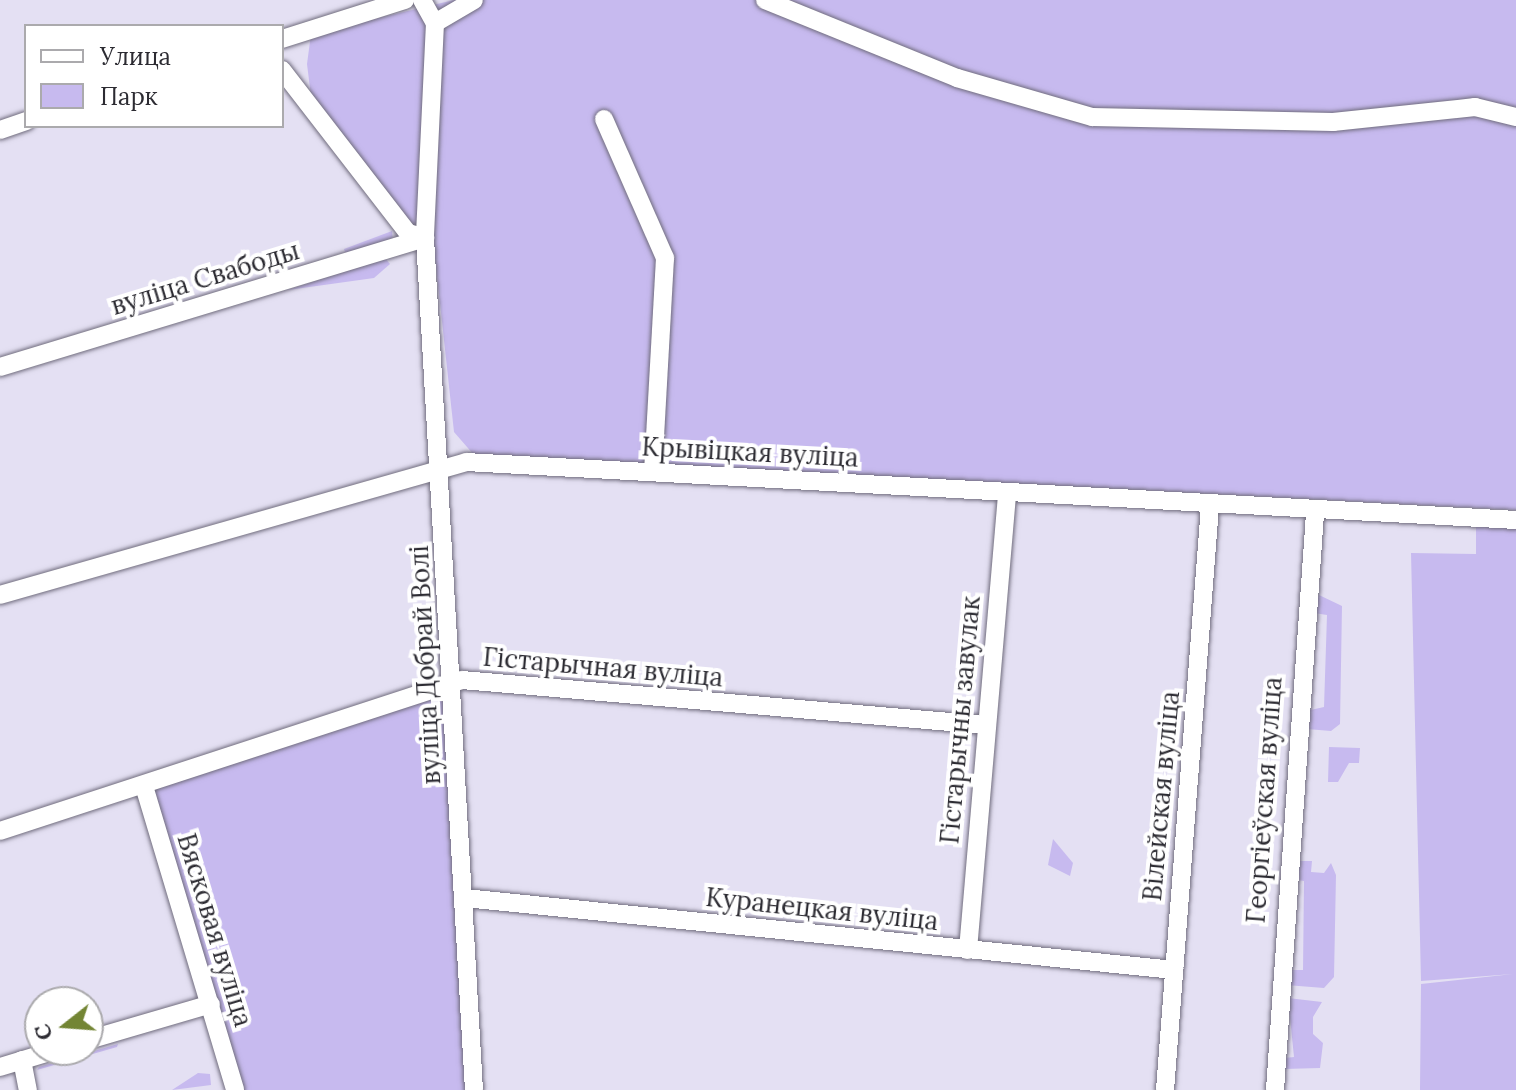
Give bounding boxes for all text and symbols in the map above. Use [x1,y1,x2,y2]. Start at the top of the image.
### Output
legend [24,24,284,128]
text: Улица [100,41,171,72]
text: Парк [100,81,158,112]
street label: вуліца Свабоды [107,235,303,321]
street label: Крывіцкая вуліца [641,431,859,473]
street label: вуліца Добрай Волі [403,545,447,785]
street label: Гістарычны завулак [934,595,986,845]
street label: Гістарычная вуліца [482,641,724,693]
street label: Георгіеўская вуліца [1240,676,1288,924]
street label: Вілейская вуліца [1136,690,1186,902]
street label: Вясковая вуліца [171,830,259,1030]
street label: Куранецкая вуліца [704,881,940,937]
north arrow [24,986,104,1066]
text: С [27,1021,59,1044]

